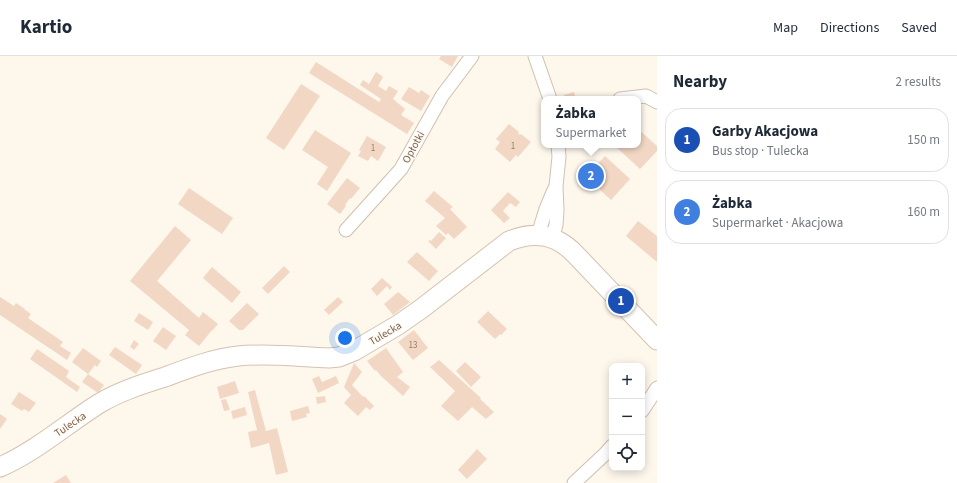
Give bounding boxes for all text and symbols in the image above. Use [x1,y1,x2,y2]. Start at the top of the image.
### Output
text: Kartio [20,14,72,41]
text: Map [773,18,798,38]
text: Directions [820,18,879,38]
text: Saved [901,18,937,38]
text: Nearby [673,70,727,94]
text: 2 results [896,73,941,91]
popup [541,96,641,148]
text: Żabka [556,103,596,124]
text: Garby Akacjowa [712,121,818,142]
text: Supermarket [556,124,626,142]
street label: Opłotki [399,129,428,166]
text: 1 [684,131,690,149]
text: 150 m [907,131,940,149]
house number: 1 [511,140,515,153]
house number: 1 [371,142,375,155]
text: Bus stop · Tulecka [712,142,809,160]
pin: 2 [578,161,604,191]
text: Żabka [712,193,752,214]
text: 2 [684,203,690,221]
text: 160 m [907,203,940,221]
text: Supermarket · Akacjowa [712,214,843,232]
pin: 1 [608,286,634,316]
street label: Tulecka [366,318,404,349]
your location [335,328,355,348]
house number: 13 [409,339,418,352]
map controls [609,363,645,471]
button: + [609,363,645,399]
button: − [609,399,645,435]
street label: Tulecka [51,408,89,441]
button: locate [609,435,645,471]

